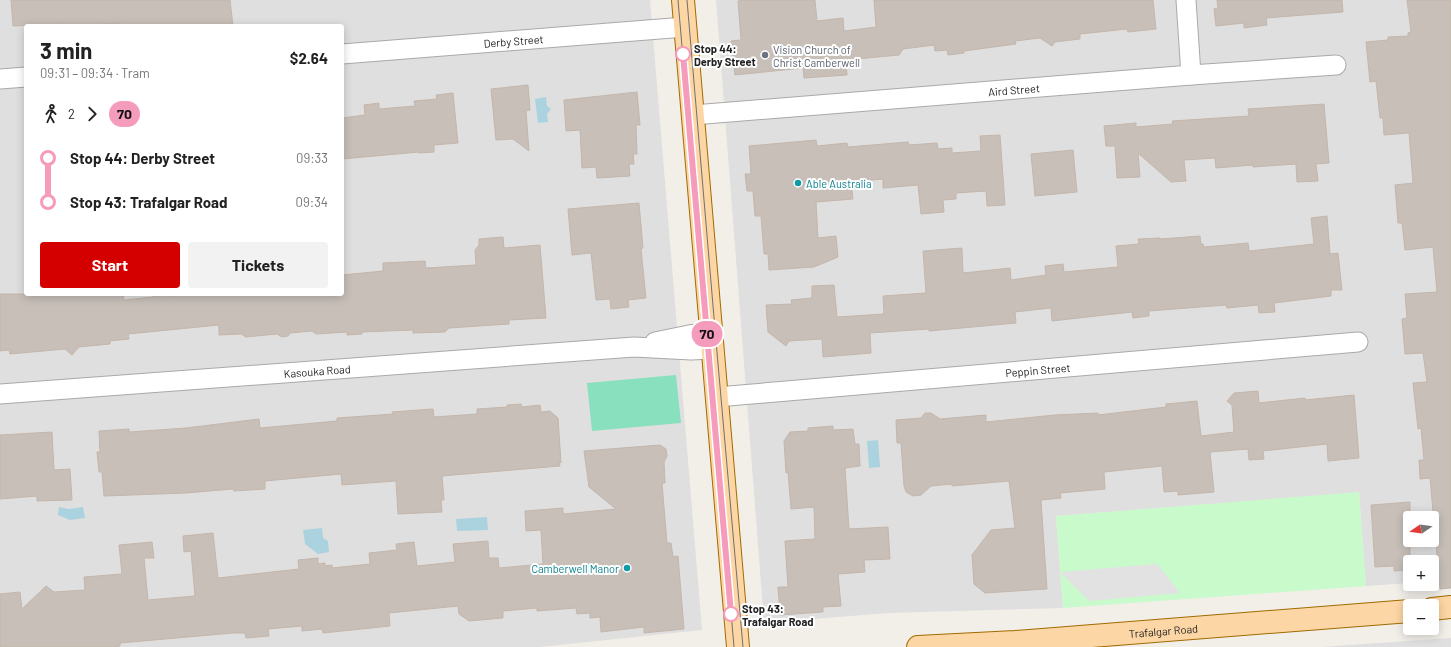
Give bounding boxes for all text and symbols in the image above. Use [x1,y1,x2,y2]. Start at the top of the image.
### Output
street label: Derby Street [483,32,544,49]
text: 3 min [40,37,92,63]
place label: Stop 44: Derby Street [694,42,756,68]
place label: Vision Church of Christ Camberwell [773,43,860,69]
marker: Stop 44: Derby Street [675,46,691,62]
text: $2.64 [290,49,328,67]
marker: Vision Church of Christ Camberwell [760,50,770,60]
text: 09:31 – 09:34 · Tram [40,65,150,81]
street label: Aird Street [988,81,1040,98]
icon: walk [40,103,62,125]
icon: forward [81,103,103,125]
text: 70 [117,105,132,122]
text: 2 [68,106,75,122]
text: Stop 44: Derby Street [70,149,215,167]
text: 09:33 [296,150,328,166]
place label: Able Australia [806,177,872,190]
marker: Able Australia [793,178,803,188]
text: Stop 43: Trafalgar Road [70,193,228,211]
text: 09:34 [296,194,328,210]
button: Start [40,242,180,288]
button: Tickets [188,242,328,288]
line badge: 70 [689,321,725,347]
text: 70 [700,325,714,342]
street label: Peppin Street [1005,360,1071,379]
street label: Kasouka Road [283,362,351,379]
north arrow [1403,511,1439,547]
map controls [1403,511,1439,635]
button: + [1403,555,1439,591]
place label: Camberwell Manor [531,562,619,575]
marker: Camberwell Manor [622,563,632,573]
button: − [1403,599,1439,635]
place label: Stop 43: Trafalgar Road [742,602,814,628]
marker: Stop 43: Trafalgar Road [723,606,739,622]
street label: Trafalgar Road [1128,621,1198,640]

